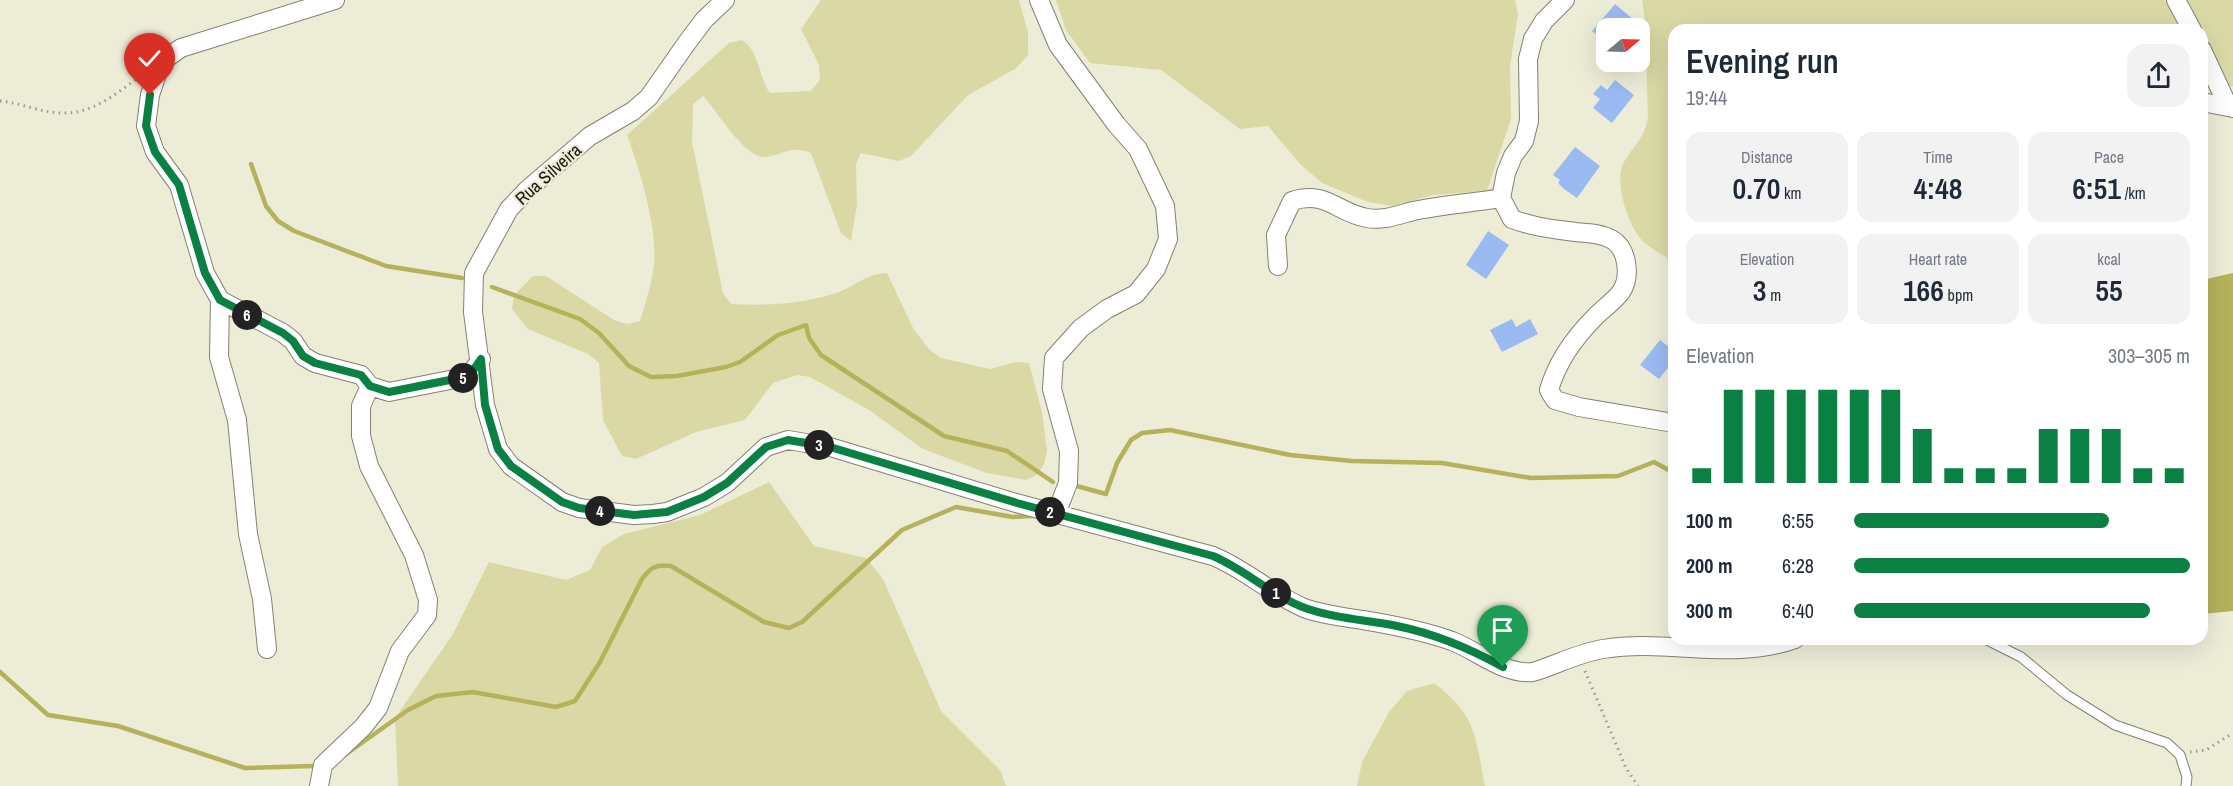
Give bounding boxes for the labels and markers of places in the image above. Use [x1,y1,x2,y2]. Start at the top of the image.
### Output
pin [124,33,175,95]
pin: 6 [232,300,262,330]
pin: 5 [448,363,478,393]
pin: 3 [804,430,834,460]
pin: 4 [585,496,615,526]
pin: 2 [1035,497,1065,527]
pin: 1 [1261,578,1291,608]
pin [1477,605,1528,667]

